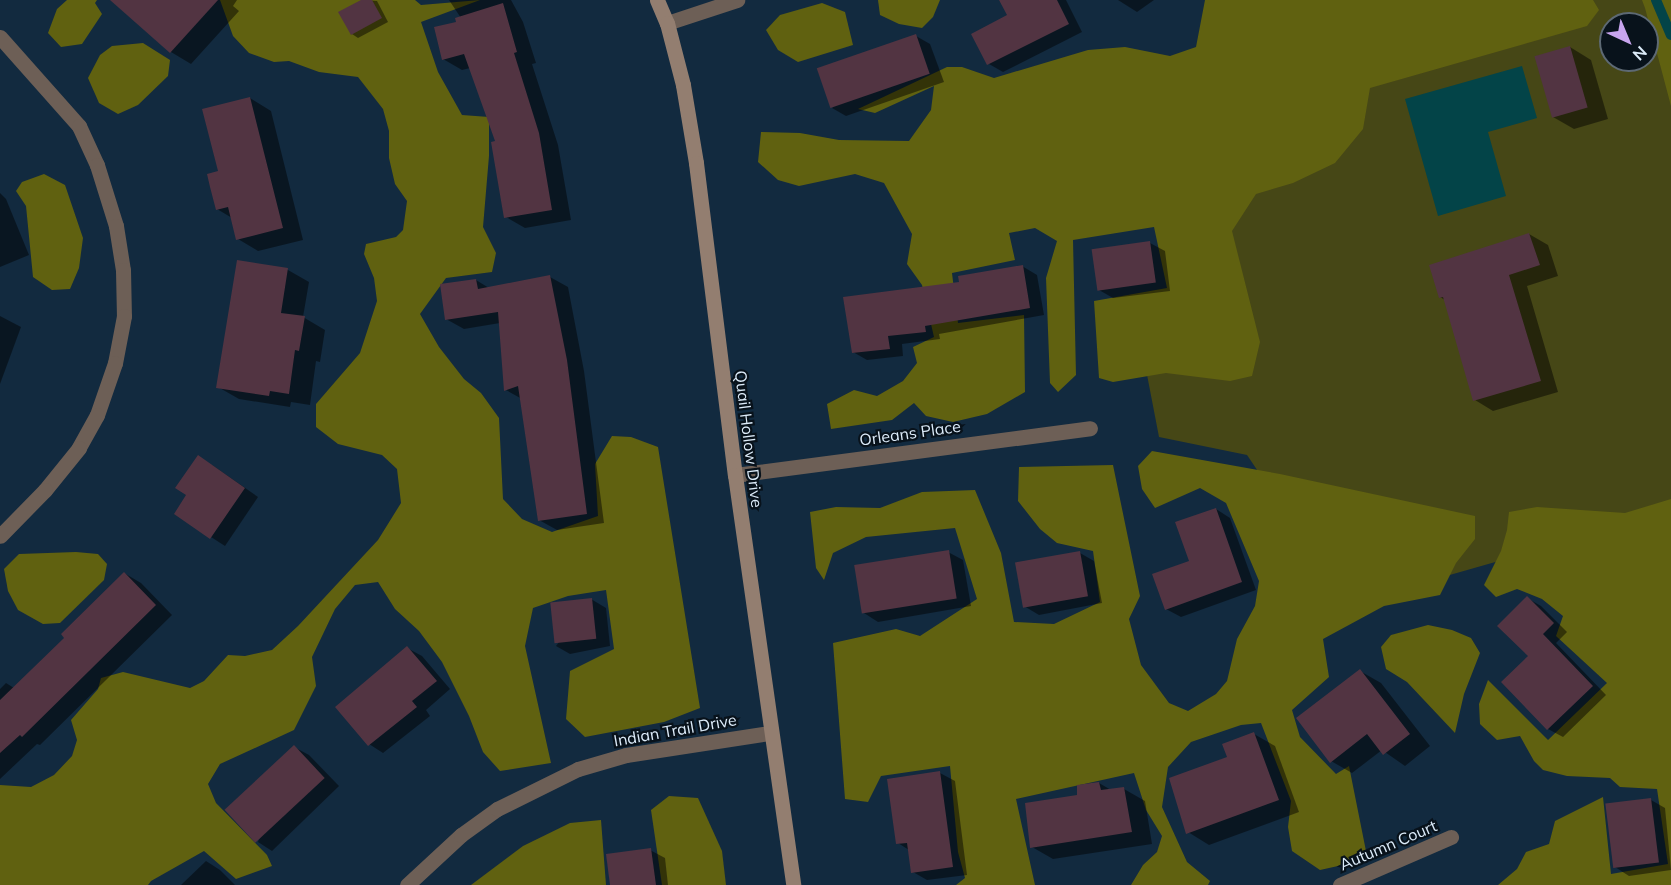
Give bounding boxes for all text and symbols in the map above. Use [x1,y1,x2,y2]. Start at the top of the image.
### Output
north arrow [1599,12,1659,72]
text: N [1629,42,1651,65]
street label: Quail Hollow Drive [731,369,767,509]
street label: Orleans Place [858,416,962,450]
street label: Indian Trail Drive [612,710,738,750]
street label: Autumn Court [1336,816,1440,874]

